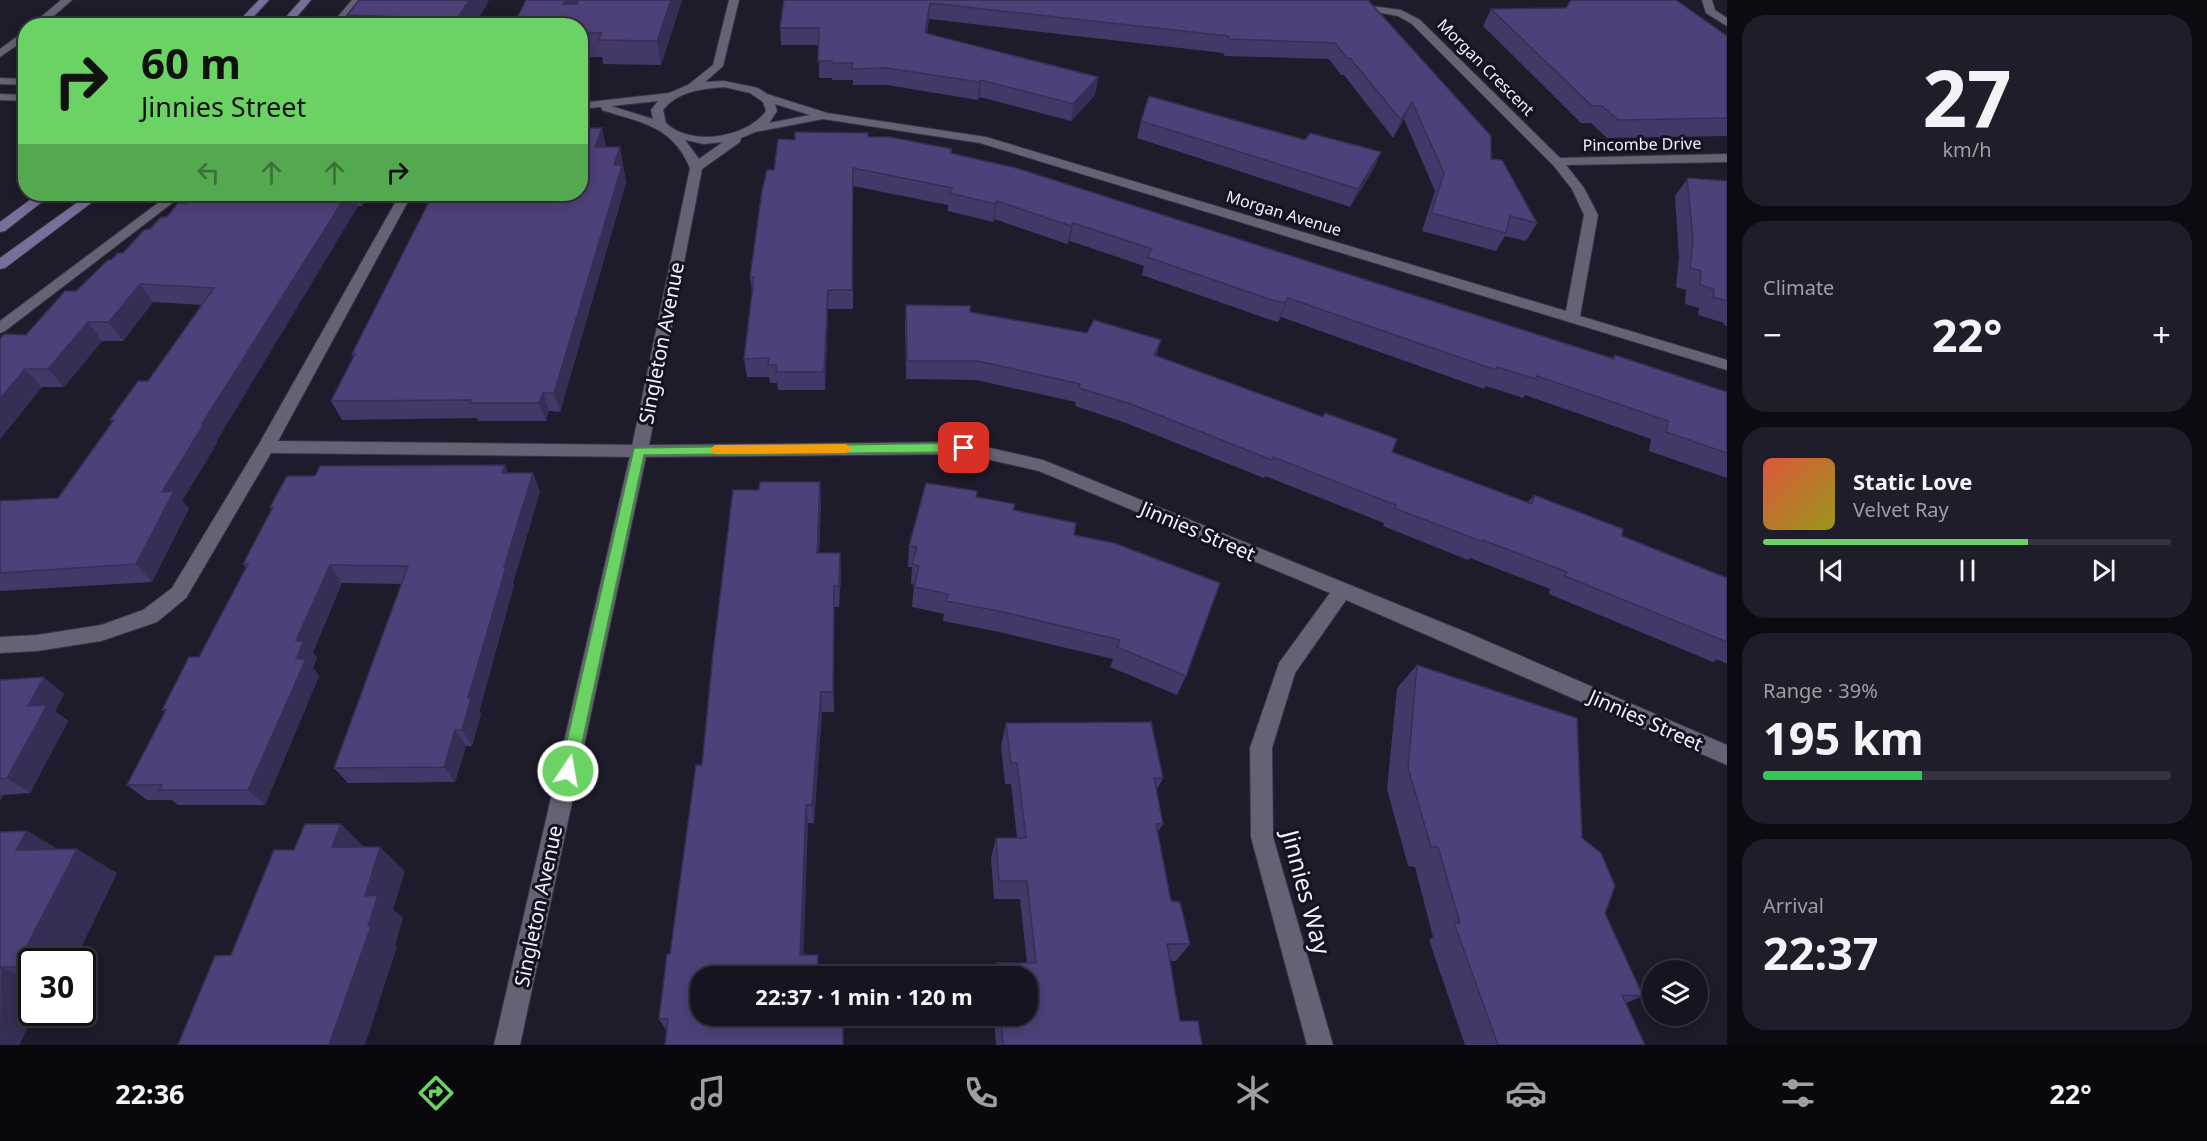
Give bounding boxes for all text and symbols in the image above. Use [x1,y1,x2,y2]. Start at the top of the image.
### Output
street label: Morgan Crescent [1433,14,1540,121]
text: 60 m [141,34,241,91]
icon: right [42,42,120,120]
text: 27 [1922,44,2012,150]
text: Jinnies Street [141,88,306,125]
street label: Pincombe Drive [1583,132,1701,156]
text: km/h [1942,136,1992,163]
icon: left [192,156,225,189]
icon: ahead [255,156,288,189]
icon: ahead [318,156,351,189]
icon: right [381,156,414,189]
street label: Morgan Avenue [1224,185,1344,241]
street label: Singleton Avenue [632,260,690,426]
text: Climate [1763,274,1834,301]
text: 22° [1932,304,2002,365]
text: − [1763,312,1782,357]
text: + [2152,312,2171,357]
pin [938,422,989,473]
icon: arrive [947,431,980,464]
text: Static Love [1853,466,1972,496]
street label: Jinnies Street [1135,494,1260,567]
text: Velvet Ray [1853,496,1949,523]
icon: previous [1815,554,1848,587]
icon: pause [1951,554,1984,587]
icon: next [2087,554,2120,587]
text: Range · 39% [1763,677,1878,704]
street label: Jinnies Street [1583,682,1707,757]
text: 195 km [1763,707,1924,768]
position arrow [536,739,600,803]
street label: Singleton Avenue [508,823,568,989]
street label: Jinnies Way [1274,824,1340,959]
text: Arrival [1763,892,1824,919]
text: 22:37 [1763,922,1879,983]
speed limit sign: 30 [18,948,96,1026]
map controls [1642,960,1708,1026]
button: layers [1642,960,1708,1026]
text: 22:37 · 1 min · 120 m [755,981,973,1011]
icon: directions [415,1072,457,1114]
icon: music [687,1072,729,1114]
icon: phone [960,1072,1002,1114]
icon: climate [1232,1072,1274,1114]
icon: car [1505,1072,1547,1114]
icon: filters [1777,1072,1819,1114]
text: 22:36 [115,1075,185,1112]
text: 22° [2049,1075,2092,1112]

